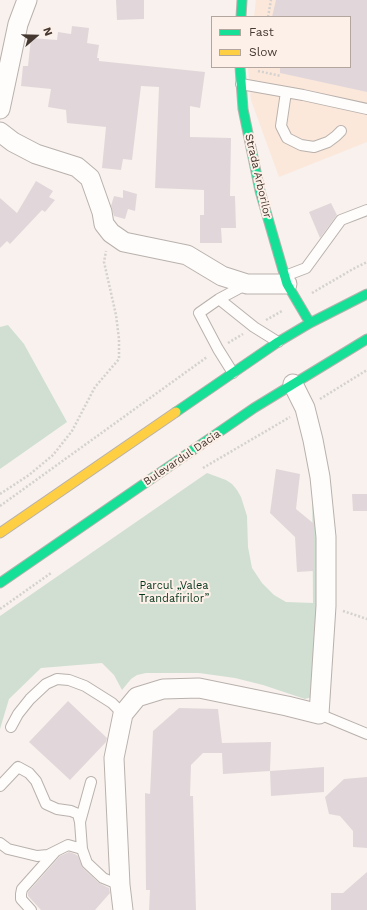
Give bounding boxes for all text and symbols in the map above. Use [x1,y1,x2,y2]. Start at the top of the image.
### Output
north arrow [16,16,56,56]
legend [211,16,351,68]
text: Fast [249,25,274,39]
text: N [40,26,55,38]
text: Slow [249,45,277,59]
street label: Strada Arborilor [242,133,274,219]
street label: Bulevardul Dacia [141,427,223,489]
park label: Parcul „Valea Trandafirilor” [139,579,209,605]

